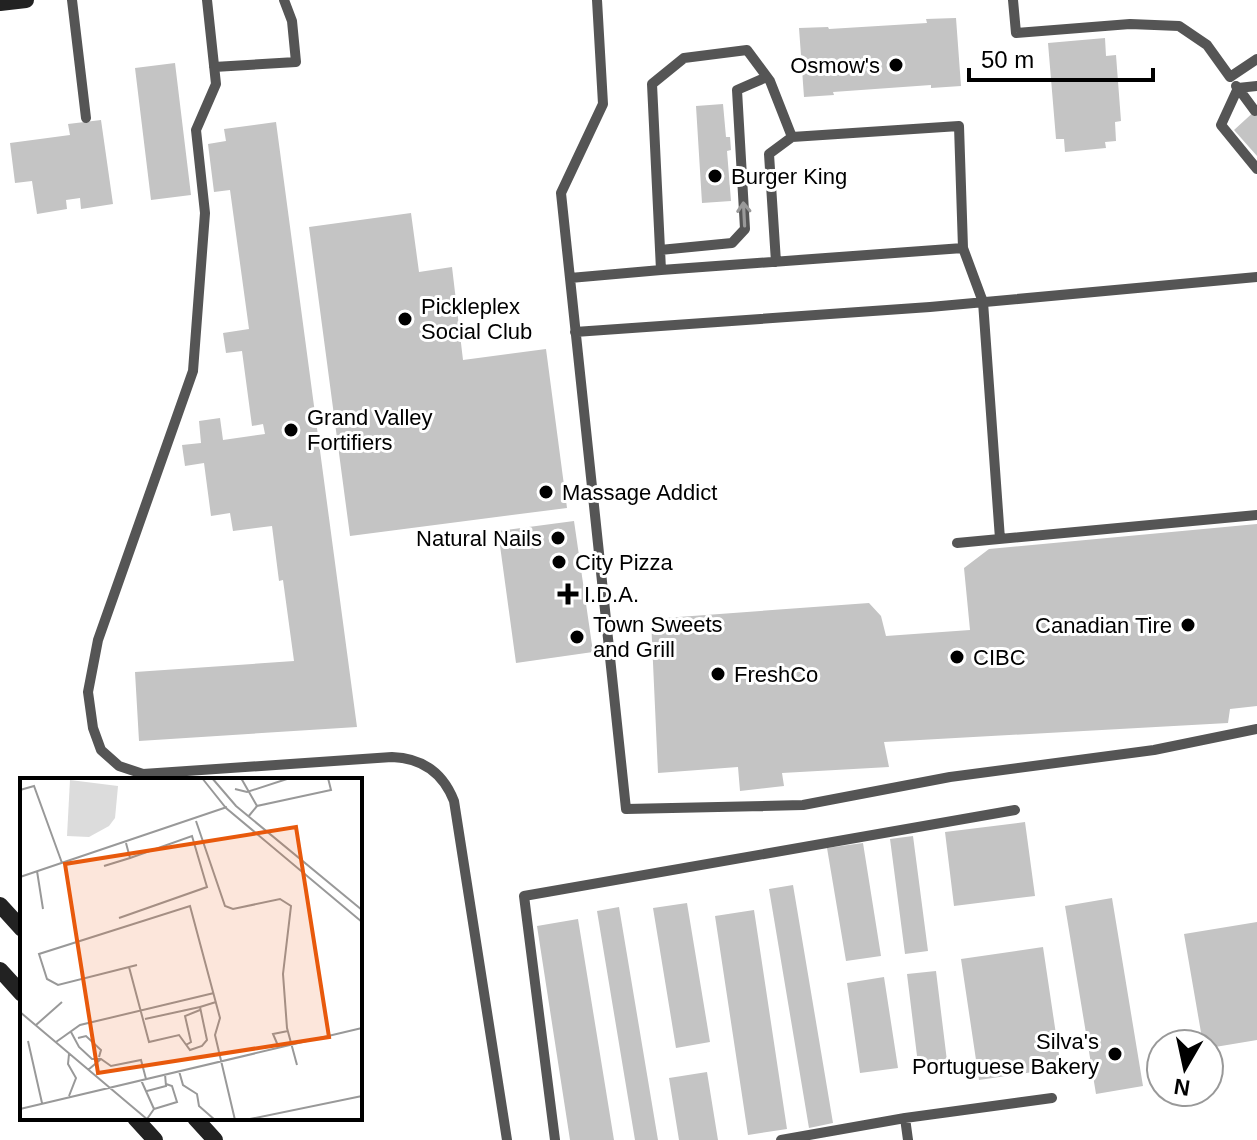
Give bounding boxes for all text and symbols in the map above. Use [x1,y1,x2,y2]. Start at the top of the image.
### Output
scale bar [969,32,1153,82]
text: 50 m [981,46,1034,73]
place label: Osmow's [790,53,880,78]
marker: Osmow's [887,56,905,74]
place label: Burger King [731,164,847,189]
marker: Burger King [706,167,724,185]
one-way arrow [736,201,751,228]
place label: Pickleplex Social Club [421,294,532,344]
marker: Pickleplex Social Club [396,310,414,328]
place label: Grand Valley Fortifiers [307,405,433,455]
marker: Grand Valley Fortifiers [282,421,300,439]
place label: Massage Addict [562,480,717,505]
marker: Massage Addict [537,483,555,501]
place label: Natural Nails [416,526,542,551]
marker: Natural Nails [549,529,567,547]
place label: City Pizza [575,550,674,575]
marker: City Pizza [550,553,568,571]
place label: I.D.A. [584,582,639,607]
marker: I.D.A. [559,585,577,603]
place label: Town Sweets and Grill [593,612,723,662]
place label: Canadian Tire [1035,613,1172,638]
marker: Canadian Tire [1179,616,1197,634]
marker: Town Sweets and Grill [568,628,586,646]
place label: CIBC [973,645,1026,670]
marker: CIBC [948,648,966,666]
place label: FreshCo [734,662,818,687]
marker: FreshCo [709,665,727,683]
inset map [20,778,362,1120]
north arrow [1145,1028,1225,1108]
place label: Silva's Portuguese Bakery [912,1029,1099,1079]
marker: Silva's Portuguese Bakery [1106,1045,1124,1063]
text: N [1172,1074,1192,1101]

